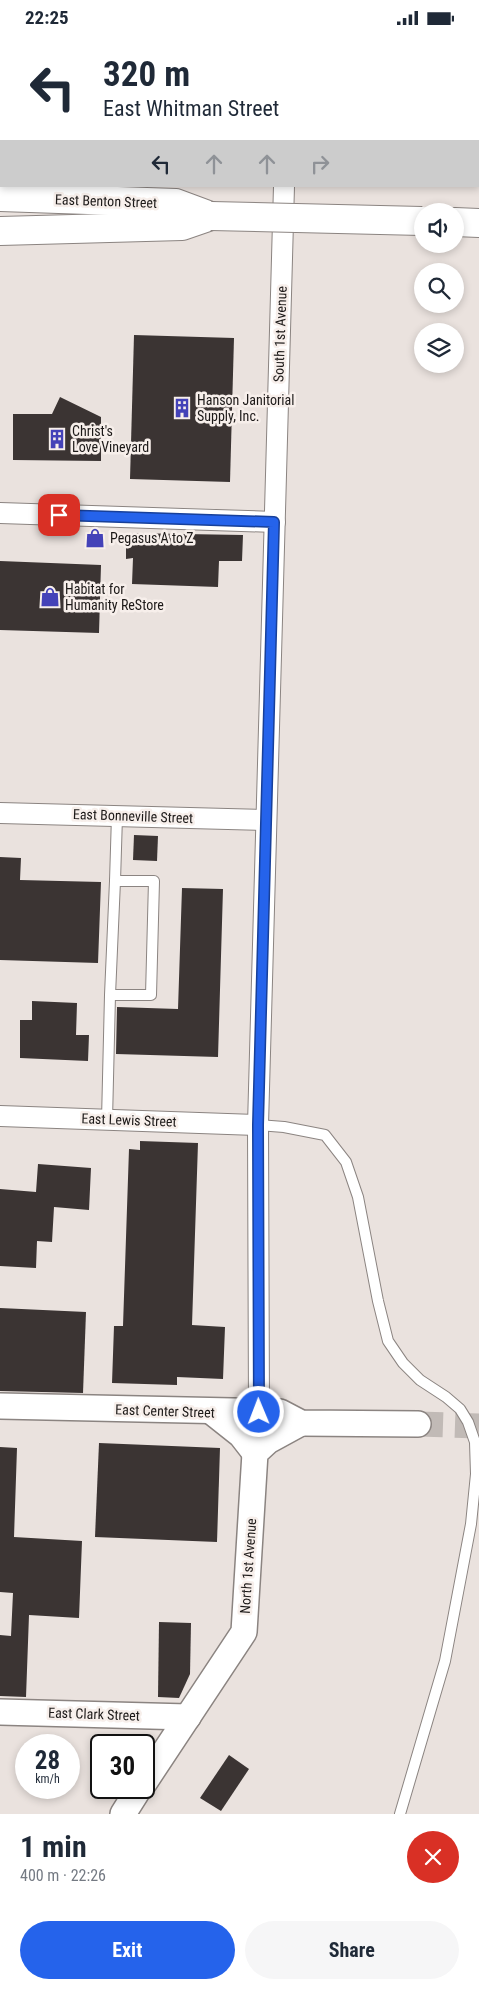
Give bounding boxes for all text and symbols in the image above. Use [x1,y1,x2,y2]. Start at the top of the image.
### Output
text: 22:25 [25,6,69,29]
text: 320 m [103,54,190,95]
icon: left [20,55,85,120]
text: East Whitman Street [103,96,279,121]
icon: left [147,150,175,178]
icon: ahead [200,150,228,178]
icon: ahead [253,150,281,178]
icon: right [306,150,334,178]
street label: East Benton Street [55,191,157,211]
map controls [414,203,464,373]
button: sound [414,203,464,253]
button: search [414,263,464,313]
street label: South 1st Avenue [270,285,290,382]
button: layers [414,323,464,373]
place label: Hanson Janitorial Supply, Inc. [197,392,294,424]
building icon: Hanson Janitorial Supply, Inc. [171,397,193,419]
place label: Christ's Love Vineyard [72,423,149,455]
building icon: Christ's Love Vineyard [46,428,68,450]
pin [38,494,80,536]
icon: arrive [45,501,73,529]
shop icon: Pegasus A to Z [84,527,106,549]
place label: Pegasus A to Z [110,530,193,546]
place label: Habitat for Humanity ReStore [65,581,164,613]
shop icon: Habitat for Humanity ReStore [39,586,61,608]
street label: East Bonneville Street [73,806,193,826]
street label: East Lewis Street [81,1110,177,1130]
position arrow [232,1385,284,1437]
street label: East Center Street [115,1401,215,1421]
street label: North 1st Avenue [237,1517,259,1614]
street label: East Clark Street [48,1704,140,1724]
speed limit sign: 30 [90,1734,155,1799]
text: 28 [35,1746,60,1775]
text: km/h [35,1772,60,1786]
text: 1 min [20,1829,87,1864]
button: close [407,1831,459,1883]
text: 400 m · 22:26 [20,1866,106,1885]
button: Exit [20,1921,235,1979]
button: Share [245,1921,459,1979]

